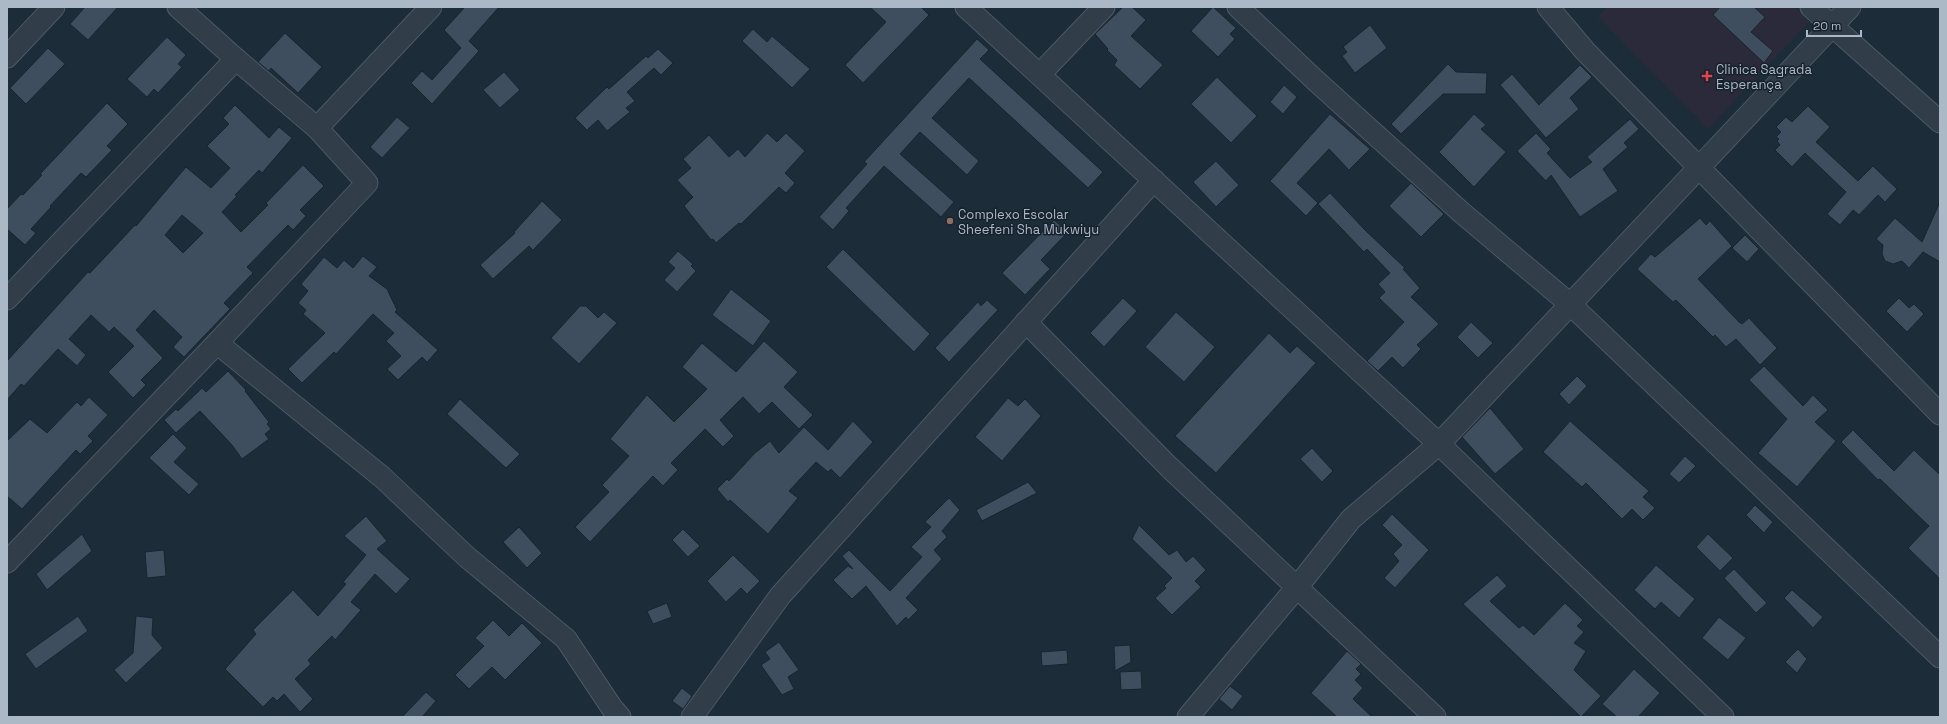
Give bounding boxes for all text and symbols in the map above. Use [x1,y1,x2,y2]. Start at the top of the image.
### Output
scale bar [1807,12,1861,38]
text: 20 m [1813,18,1841,34]
place label: Clinica Sagrada Esperança [1716,61,1812,93]
marker: Clinica Sagrada Esperança [1701,70,1713,82]
place label: Complexo Escolar Sheefeni Sha Mukwiyu [958,206,1099,238]
marker: Complexo Escolar Sheefeni Sha Mukwiyu [945,216,955,226]

